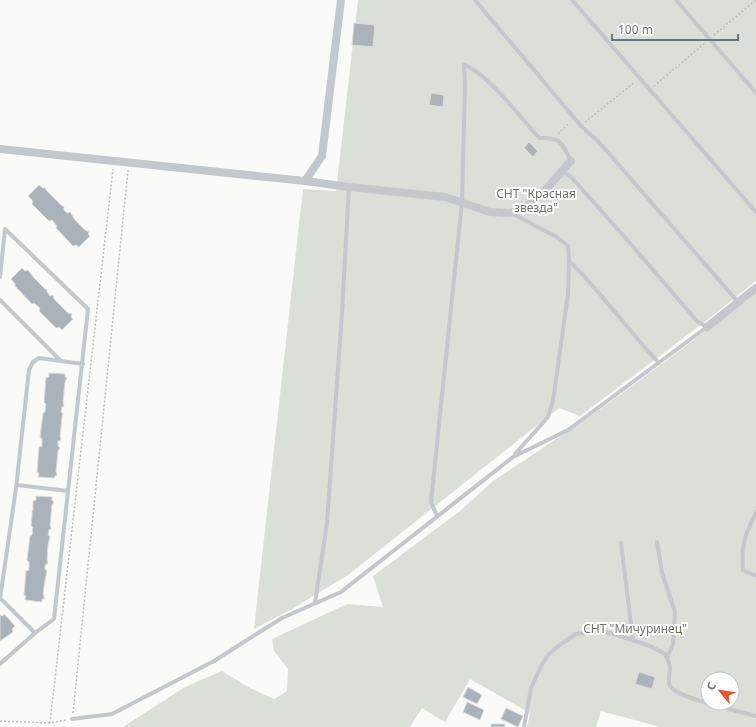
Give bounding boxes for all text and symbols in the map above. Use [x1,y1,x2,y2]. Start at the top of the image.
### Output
scale bar [612,16,738,42]
text: 100 m [618,21,653,38]
park label: СНТ "Красная звезда" [496,185,576,216]
park label: СНТ "Мичуринец" [583,620,687,637]
north arrow [700,671,740,711]
text: С [703,679,719,693]

